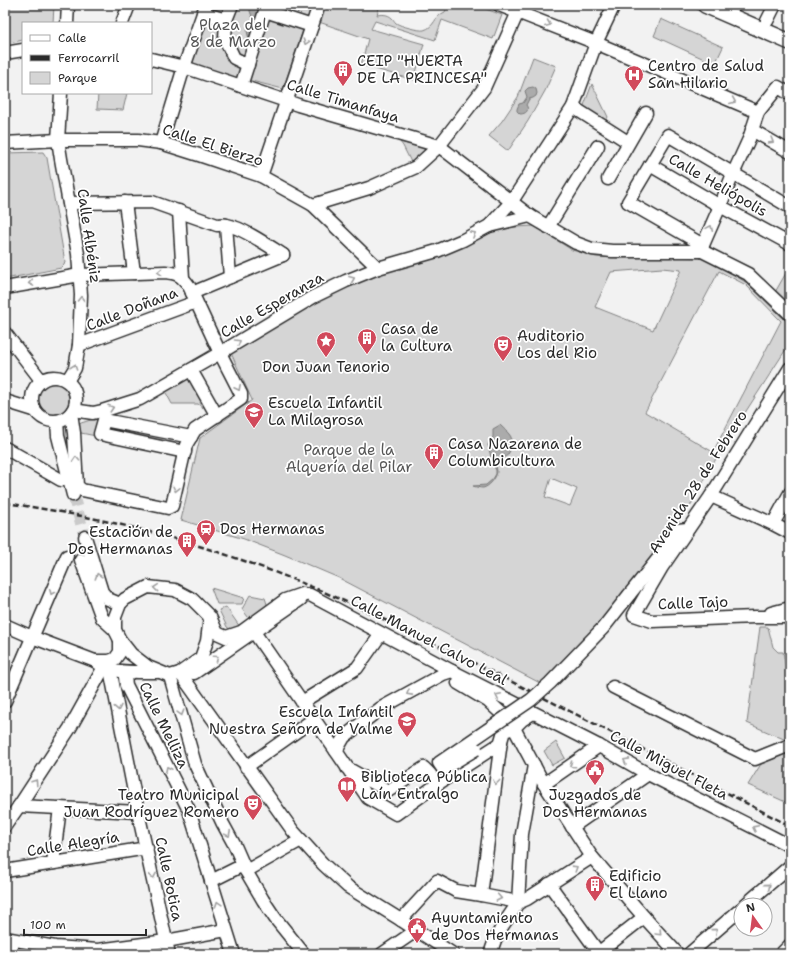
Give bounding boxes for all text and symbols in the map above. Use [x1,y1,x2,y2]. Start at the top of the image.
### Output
park label: Plaza del 8 de Marzo [190,15,276,52]
one-way arrow [545,20,552,28]
legend [22,22,152,94]
text: Calle [58,30,87,46]
one-way arrow [302,38,311,45]
text: Ferrocarril [58,50,119,66]
place label: CEIP "HUERTA DE LA PRINCESA" [357,51,487,88]
place label: Centro de Salud San Hilario [648,56,764,93]
building icon: CEIP "HUERTA DE LA PRINCESA" [332,59,354,87]
hospital icon: Centro de Salud San Hilario [623,64,645,92]
text: Parque [58,70,97,86]
street label: Calle Timanfaya [284,74,402,128]
one-way arrow [729,97,736,105]
street label: Calle El Bierzo [160,119,266,171]
one-way arrow [767,136,774,144]
street label: Calle Heliópolis [665,149,771,221]
street label: Calle Albéniz [72,187,106,285]
one-way arrow [706,225,714,232]
one-way arrow [469,232,477,239]
street label: Calle Esperanza [217,267,328,343]
one-way arrow [157,268,163,276]
one-way arrow [348,275,355,283]
one-way arrow [28,278,34,287]
street label: Calle Doñana [83,282,181,336]
one-way arrow [77,296,85,302]
place label: Casa de la Cultura [381,319,453,356]
place label: Auditorio Los del Rio [517,326,597,363]
building icon: Casa de la Cultura [356,327,378,355]
place icon: Don Juan Tenorio [315,330,337,358]
theatre icon: Auditorio Los del Rio [492,334,514,362]
one-way arrow [234,340,241,347]
place label: Don Juan Tenorio [262,357,390,377]
one-way arrow [70,363,78,370]
one-way arrow [233,384,241,391]
place label: Escuela Infantil La Milagrosa [268,393,383,430]
school or university icon: Escuela Infantil La Milagrosa [243,401,265,429]
one-way arrow [107,404,114,413]
street label: Avenida 28 de Febrero [644,406,752,558]
place label: Casa Nazarena de Columbicultura [448,434,582,471]
park label: Parque de la Alquería del Pilar [286,440,412,477]
building icon: Casa Nazarena de Columbicultura [423,442,445,470]
one-way arrow [71,456,80,462]
one-way arrow [173,486,181,492]
station icon: Dos Hermanas [195,518,217,546]
place label: Dos Hermanas [220,519,325,539]
place label: Estación de Dos Hermanas [68,522,173,559]
building icon: Estación de Dos Hermanas [176,530,198,558]
one-way arrow [94,572,102,579]
one-way arrow [153,584,159,593]
one-way arrow [48,588,56,595]
street label: Calle Manuel Calvo Leal [347,590,511,690]
street label: Calle Tajo [657,592,729,614]
one-way arrow [212,656,219,663]
street label: Calle Melliza [134,678,194,772]
one-way arrow [406,688,413,695]
one-way arrow [495,693,503,700]
place label: Escuela Infantil Nuestra Señora de Valme [209,702,393,739]
one-way arrow [113,704,121,711]
one-way arrow [176,709,185,716]
school or university icon: Escuela Infantil Nuestra Señora de Valme [396,710,418,738]
street label: Calle Miguel Fleta [606,725,732,805]
public building icon: Juzgados de Dos Hermanas [584,758,606,786]
one-way arrow [623,758,630,766]
one-way arrow [569,760,576,767]
one-way arrow [165,766,173,773]
place label: Biblioteca Pública Laín Entralgo [361,767,488,804]
library icon: Biblioteca Pública Laín Entralgo [336,775,358,803]
one-way arrow [30,779,38,786]
one-way arrow [492,779,501,785]
place label: Teatro Municipal Juan Rodríguez Romero [64,785,239,822]
place label: Juzgados de Dos Hermanas [543,785,647,822]
theatre icon: Teatro Municipal Juan Rodríguez Romero [242,793,264,821]
one-way arrow [752,825,760,833]
street label: Calle Alegría [25,827,121,861]
one-way arrow [224,829,231,837]
street label: Calle Botica [150,835,188,923]
one-way arrow [571,865,578,873]
place label: Edificio El Llano [609,866,668,903]
one-way arrow [148,873,156,879]
building icon: Edificio El Llano [584,874,606,902]
one-way arrow [763,883,770,890]
one-way arrow [496,893,503,902]
north arrow [733,897,773,937]
text: N [745,899,757,916]
one-way arrow [214,900,223,907]
place label: Ayuntamiento de Dos Hermanas [431,908,559,945]
scale bar [24,911,146,937]
public building icon: Ayuntamiento de Dos Hermanas [406,916,428,944]
text: 100 m [30,917,66,933]
one-way arrow [654,928,661,936]
one-way arrow [710,929,718,936]

